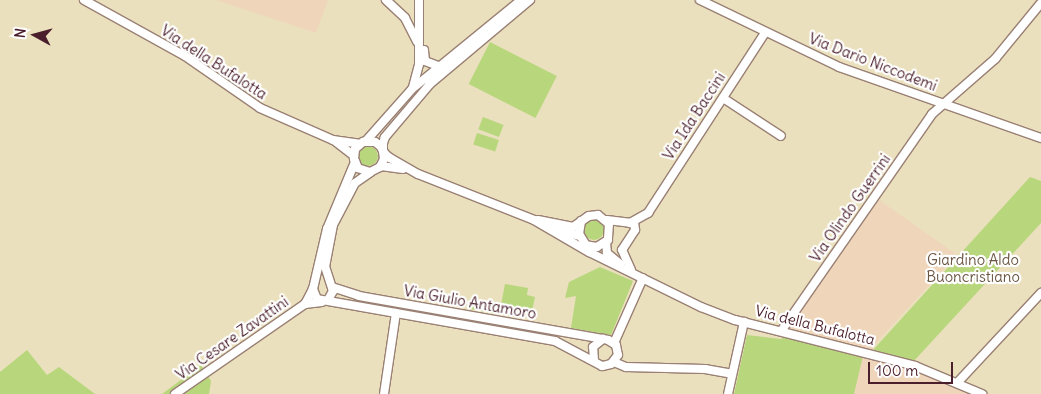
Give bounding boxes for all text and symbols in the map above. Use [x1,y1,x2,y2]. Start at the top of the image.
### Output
north arrow [10,10,60,60]
street label: Via della Bufalotta [158,21,270,103]
text: N [11,27,30,39]
street label: Via Dario Niccodemi [806,29,940,95]
street label: Via Ida Baccini [659,69,729,163]
street label: Via Olindo Guerrini [806,150,894,266]
park label: Giardino Aldo Buoncristiano [926,250,1020,285]
street label: Via Giulio Antamoro [402,281,538,323]
street label: Via Cesare Zavattini [172,292,292,384]
street label: Via della Bufalotta [753,301,877,349]
scale bar [871,352,956,384]
text: 100 m [876,361,918,380]

